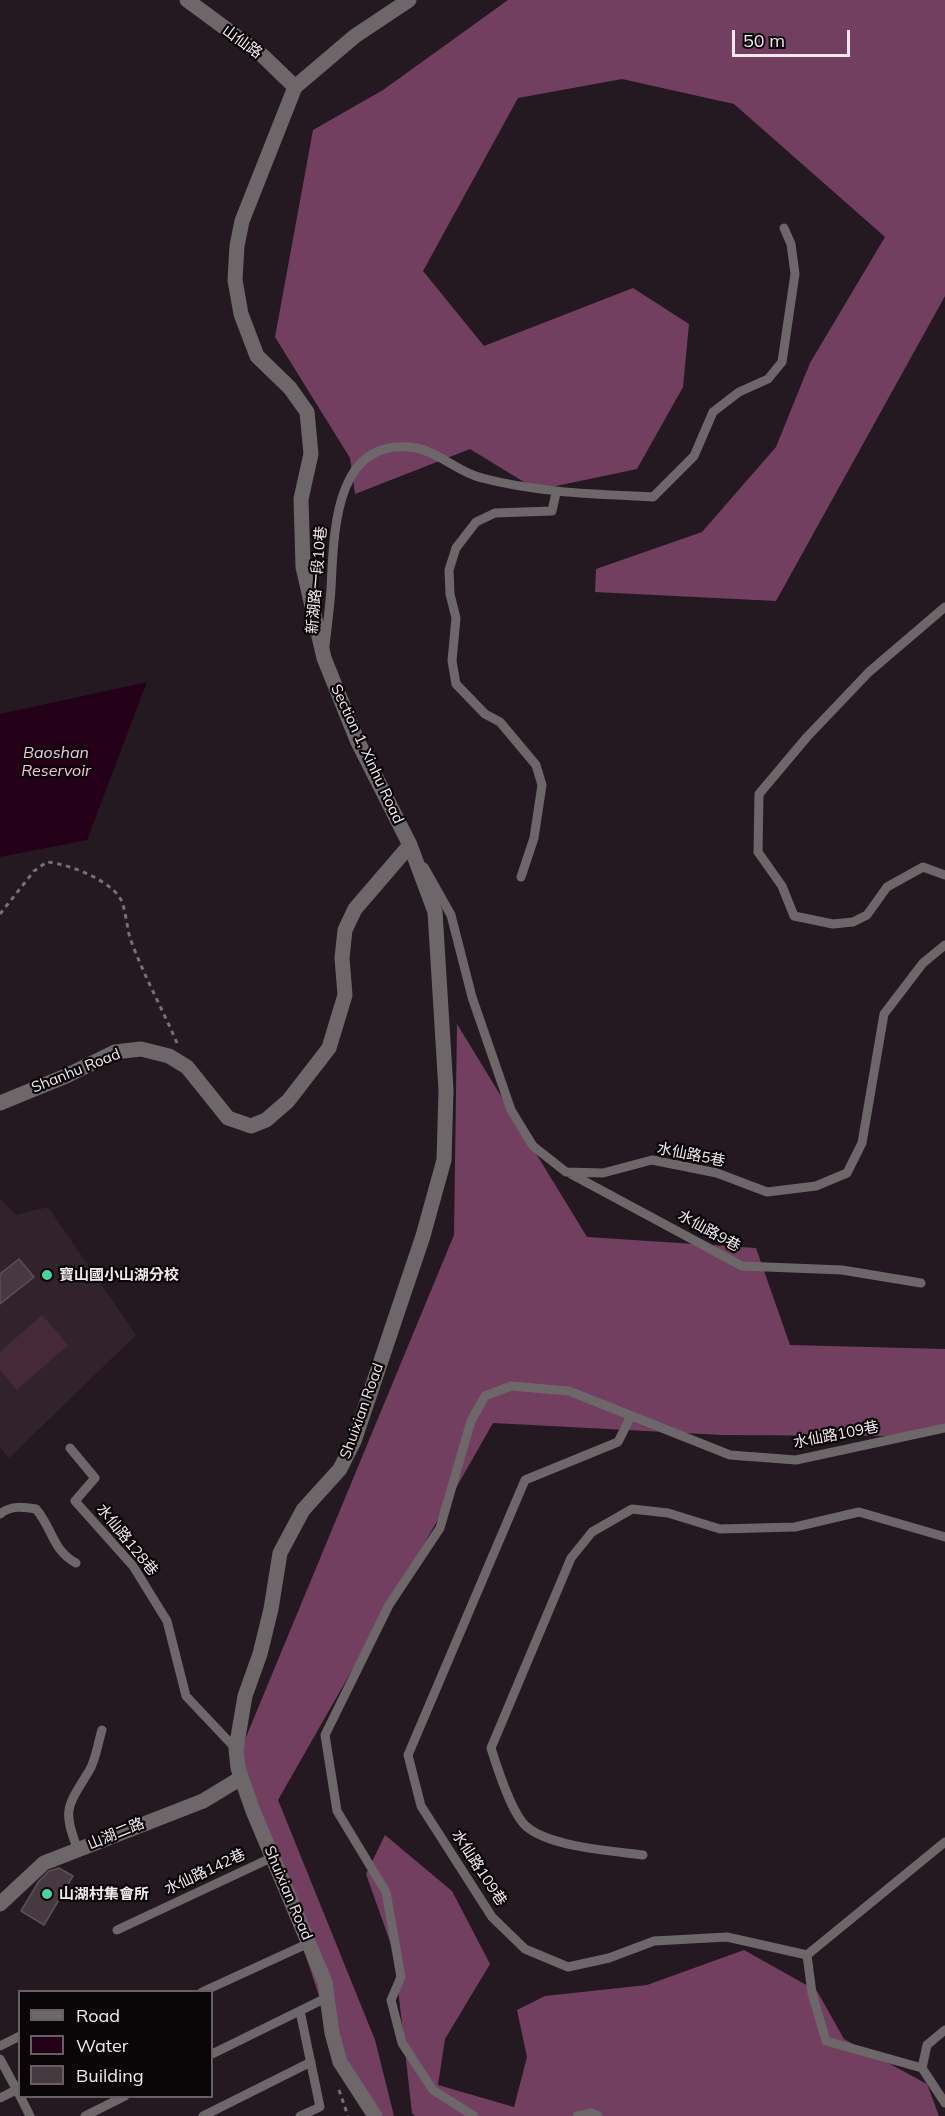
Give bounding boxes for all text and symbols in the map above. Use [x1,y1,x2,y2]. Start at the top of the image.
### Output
scale bar [735,18,854,56]
street label: 山仙路 [219,21,265,63]
text: 50 m [743,29,785,52]
street label: 新湖路一段10巷 [303,525,331,635]
street label: Section 1, Xinhu Road [327,681,407,827]
water label: Baoshan Reservoir [21,743,91,781]
street label: Shanhu Road [29,1045,123,1097]
street label: 水仙路5巷 [655,1140,727,1170]
street label: 水仙路9巷 [674,1206,744,1256]
place label: 寶山國小山湖分校 [59,1266,179,1284]
marker: 寶山國小山湖分校 [40,1268,54,1282]
street label: Shuixian Road [336,1361,388,1461]
street label: 水仙路109巷 [792,1418,880,1452]
street label: 水仙路128巷 [93,1501,161,1579]
street label: 山湖二路 [85,1814,147,1854]
street label: 水仙路109巷 [448,1827,510,1909]
street label: Shuixian Road [260,1843,316,1943]
street label: 水仙路142巷 [162,1845,248,1899]
place label: 山湖村集會所 [59,1885,149,1903]
marker: 山湖村集會所 [40,1887,54,1901]
legend [18,1990,213,2098]
text: Road [76,2004,120,2027]
text: Water [76,2034,128,2057]
text: Building [76,2064,144,2087]

